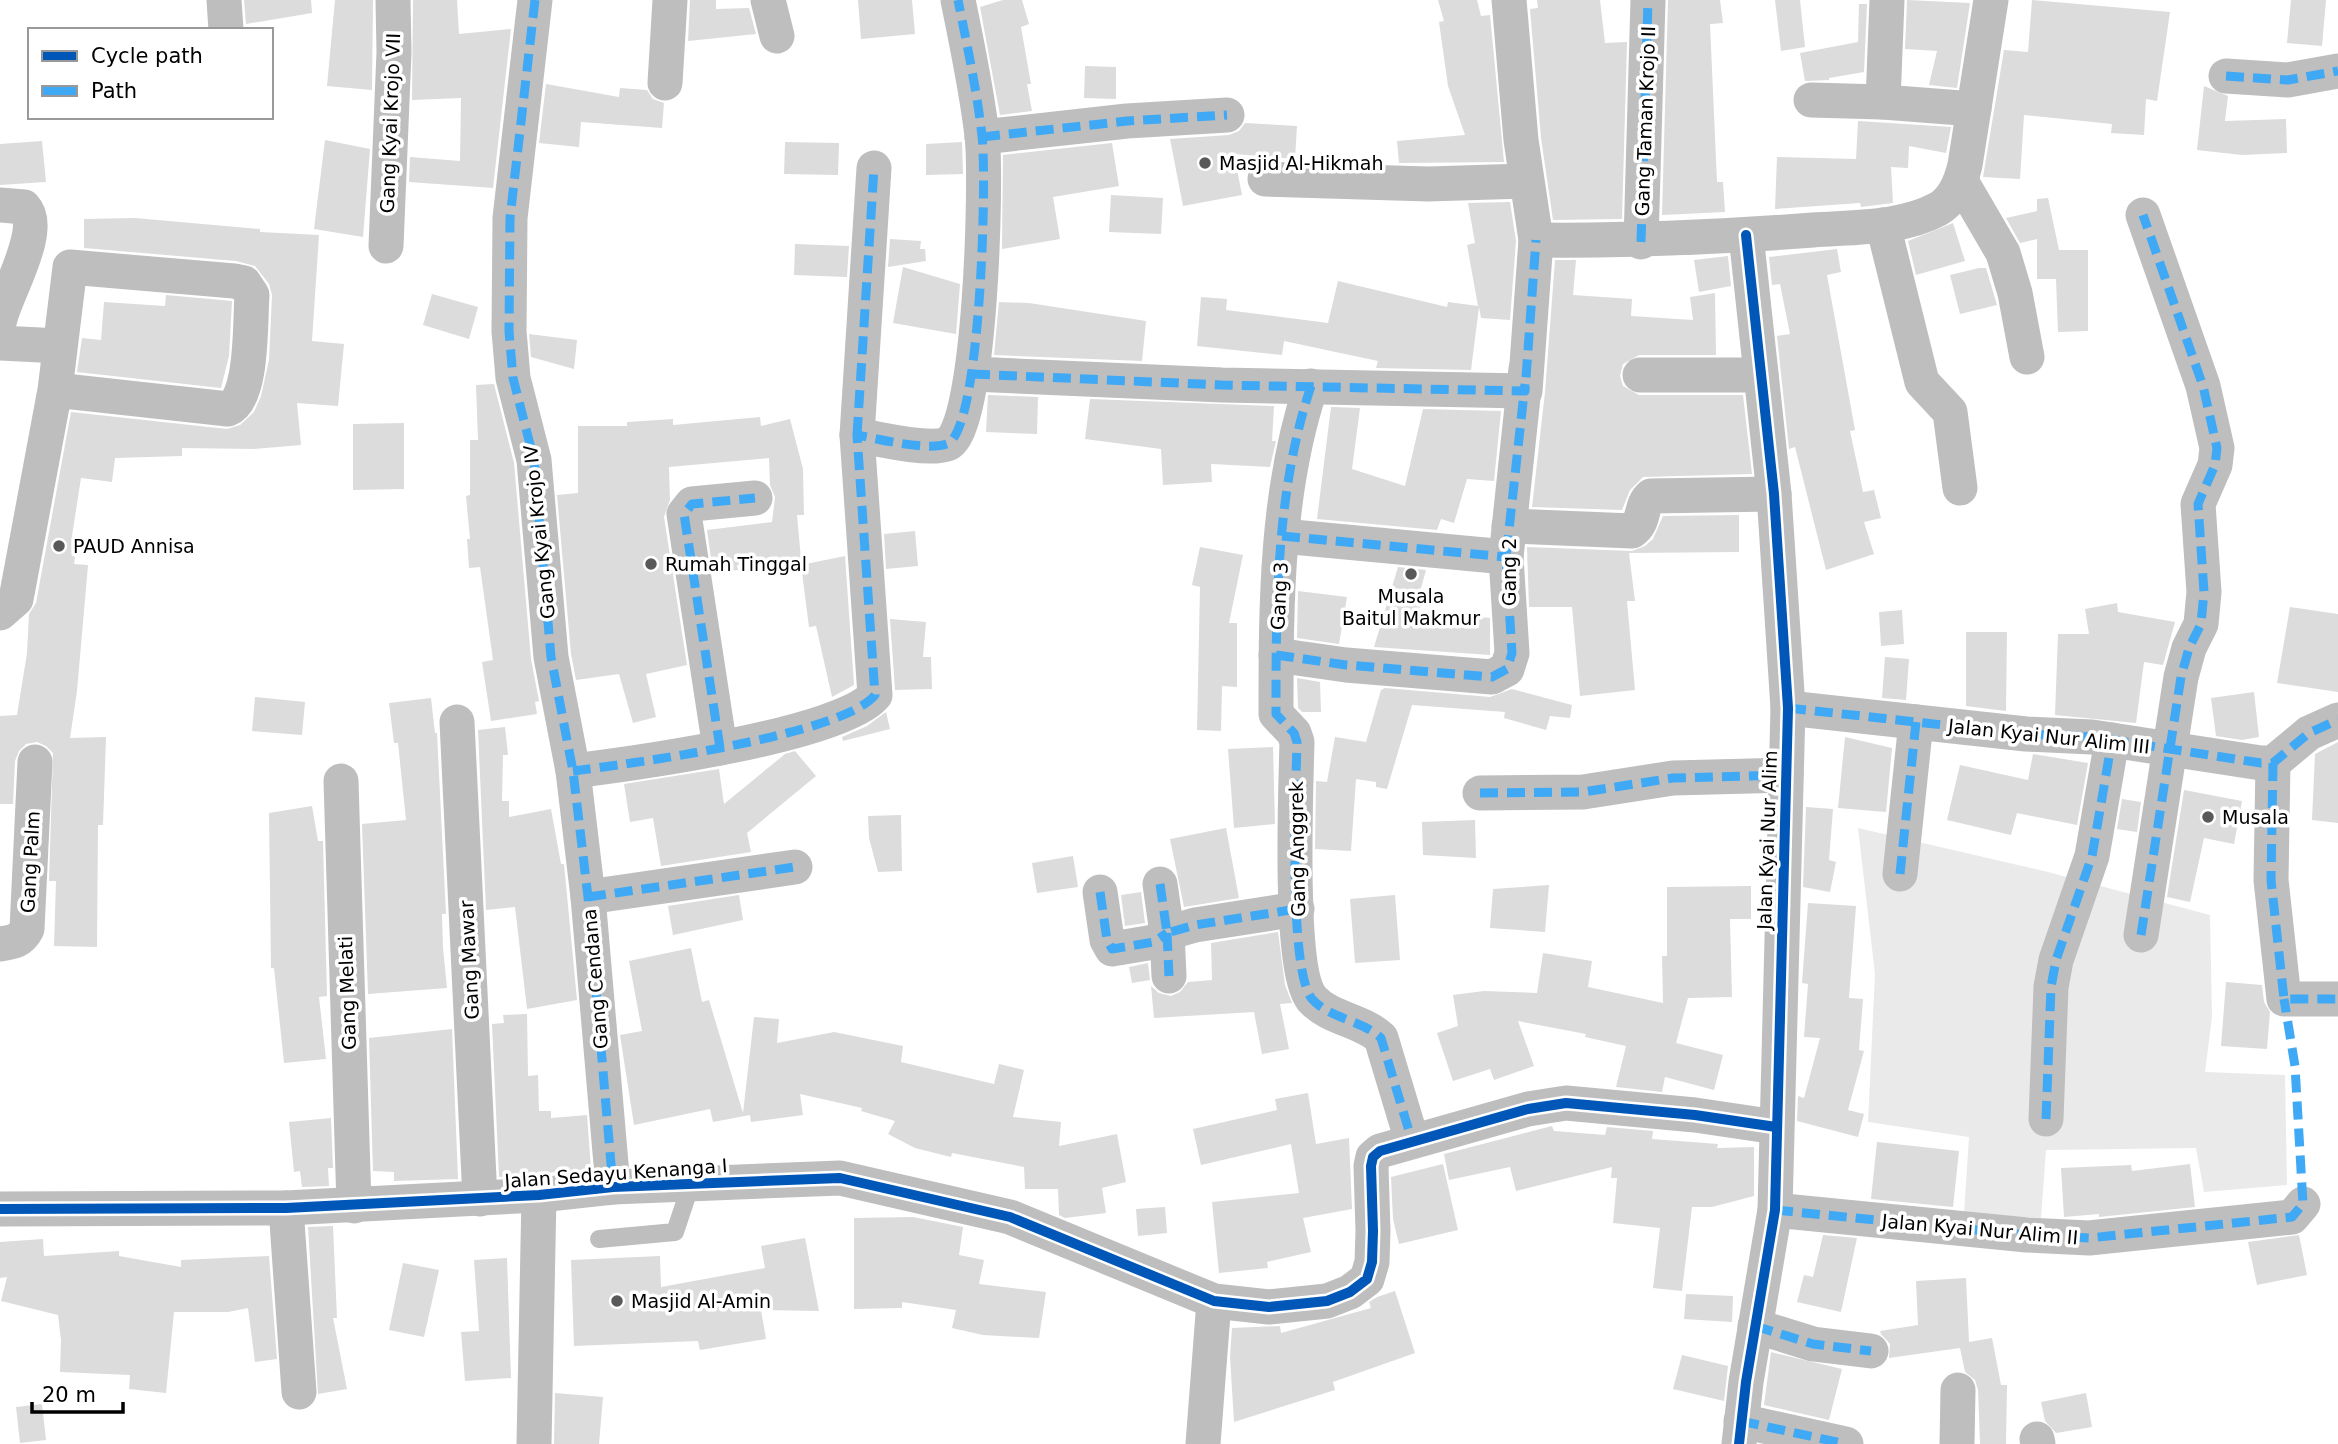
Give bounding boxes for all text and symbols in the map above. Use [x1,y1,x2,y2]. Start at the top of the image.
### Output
street label: Gang Taman Krojo II [1631,25,1659,217]
legend [28,28,273,119]
street label: Gang Kyai Krojo VII [376,32,404,214]
text: Cycle path [91,44,203,68]
text: Path [91,79,137,103]
place label: Masjid Al-Hikmah [1219,152,1384,174]
marker: Masjid Al-Hikmah [1197,155,1213,171]
street label: Gang Kyai Krojo IV [519,444,559,620]
place label: PAUD Annisa [73,535,195,557]
marker: PAUD Annisa [51,538,67,554]
street label: Gang 2 [1498,538,1520,606]
place label: Rumah Tinggal [665,553,807,575]
marker: Rumah Tinggal [643,556,659,572]
street label: Gang 3 [1266,561,1292,631]
marker: Musala Baitul Makmur [1403,566,1419,582]
place label: Musala Baitul Makmur [1342,585,1480,629]
street label: Jalan Kyai Nur Alim III [1946,714,2151,758]
street label: Jalan Kyai Nur Alim [1753,750,1781,931]
street label: Gang Anggrek [1285,781,1309,917]
place label: Musala [2222,806,2289,828]
marker: Musala [2200,809,2216,825]
street label: Gang Palm [16,810,44,914]
street label: Gang Mawar [455,900,483,1020]
street label: Gang Cendana [578,908,612,1050]
street label: Gang Melati [334,936,360,1050]
street label: Jalan Sedayu Kenanga I [503,1154,728,1192]
street label: Jalan Kyai Nur Alim II [1880,1209,2079,1249]
place label: Masjid Al-Amin [631,1290,771,1312]
marker: Masjid Al-Amin [609,1293,625,1309]
scale bar [32,1370,122,1414]
text: 20 m [42,1383,96,1407]

